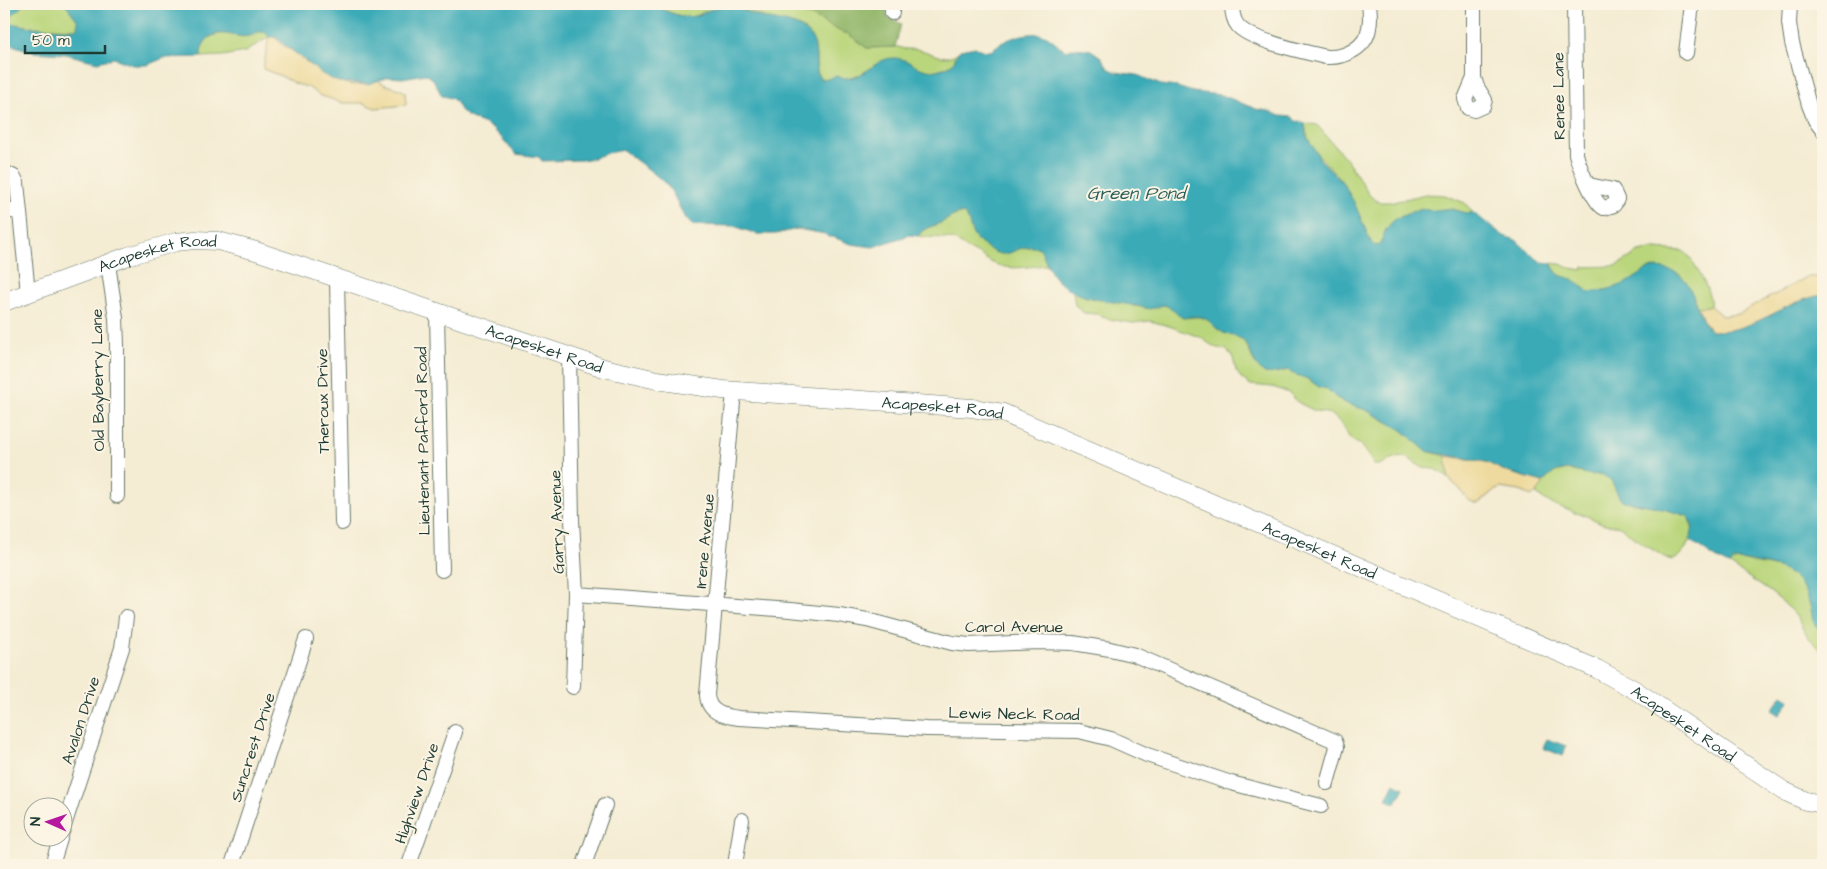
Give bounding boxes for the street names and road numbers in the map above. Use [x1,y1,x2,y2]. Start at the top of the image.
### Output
street label: Renee Lane [1547,52,1571,140]
street label: Acapesket Road [95,230,217,278]
street label: Old Bayberry Lane [86,308,111,451]
street label: Acapesket Road [483,319,606,379]
street label: Lieutenant Pafford Road [410,346,436,536]
street label: Theroux Drive [311,348,335,454]
street label: Acapesket Road [881,391,1005,425]
street label: Garry Avenue [544,469,571,574]
street label: Irene Avenue [690,492,720,589]
street label: Acapesket Road [1259,516,1380,585]
street label: Carol Avenue [965,616,1063,638]
street label: Avalon Drive [56,673,106,767]
street label: Acapesket Road [1626,680,1740,767]
street label: Suncrest Drive [225,690,281,805]
street label: Lewis Neck Road [948,702,1080,726]
street label: Highview Drive [389,740,446,847]

